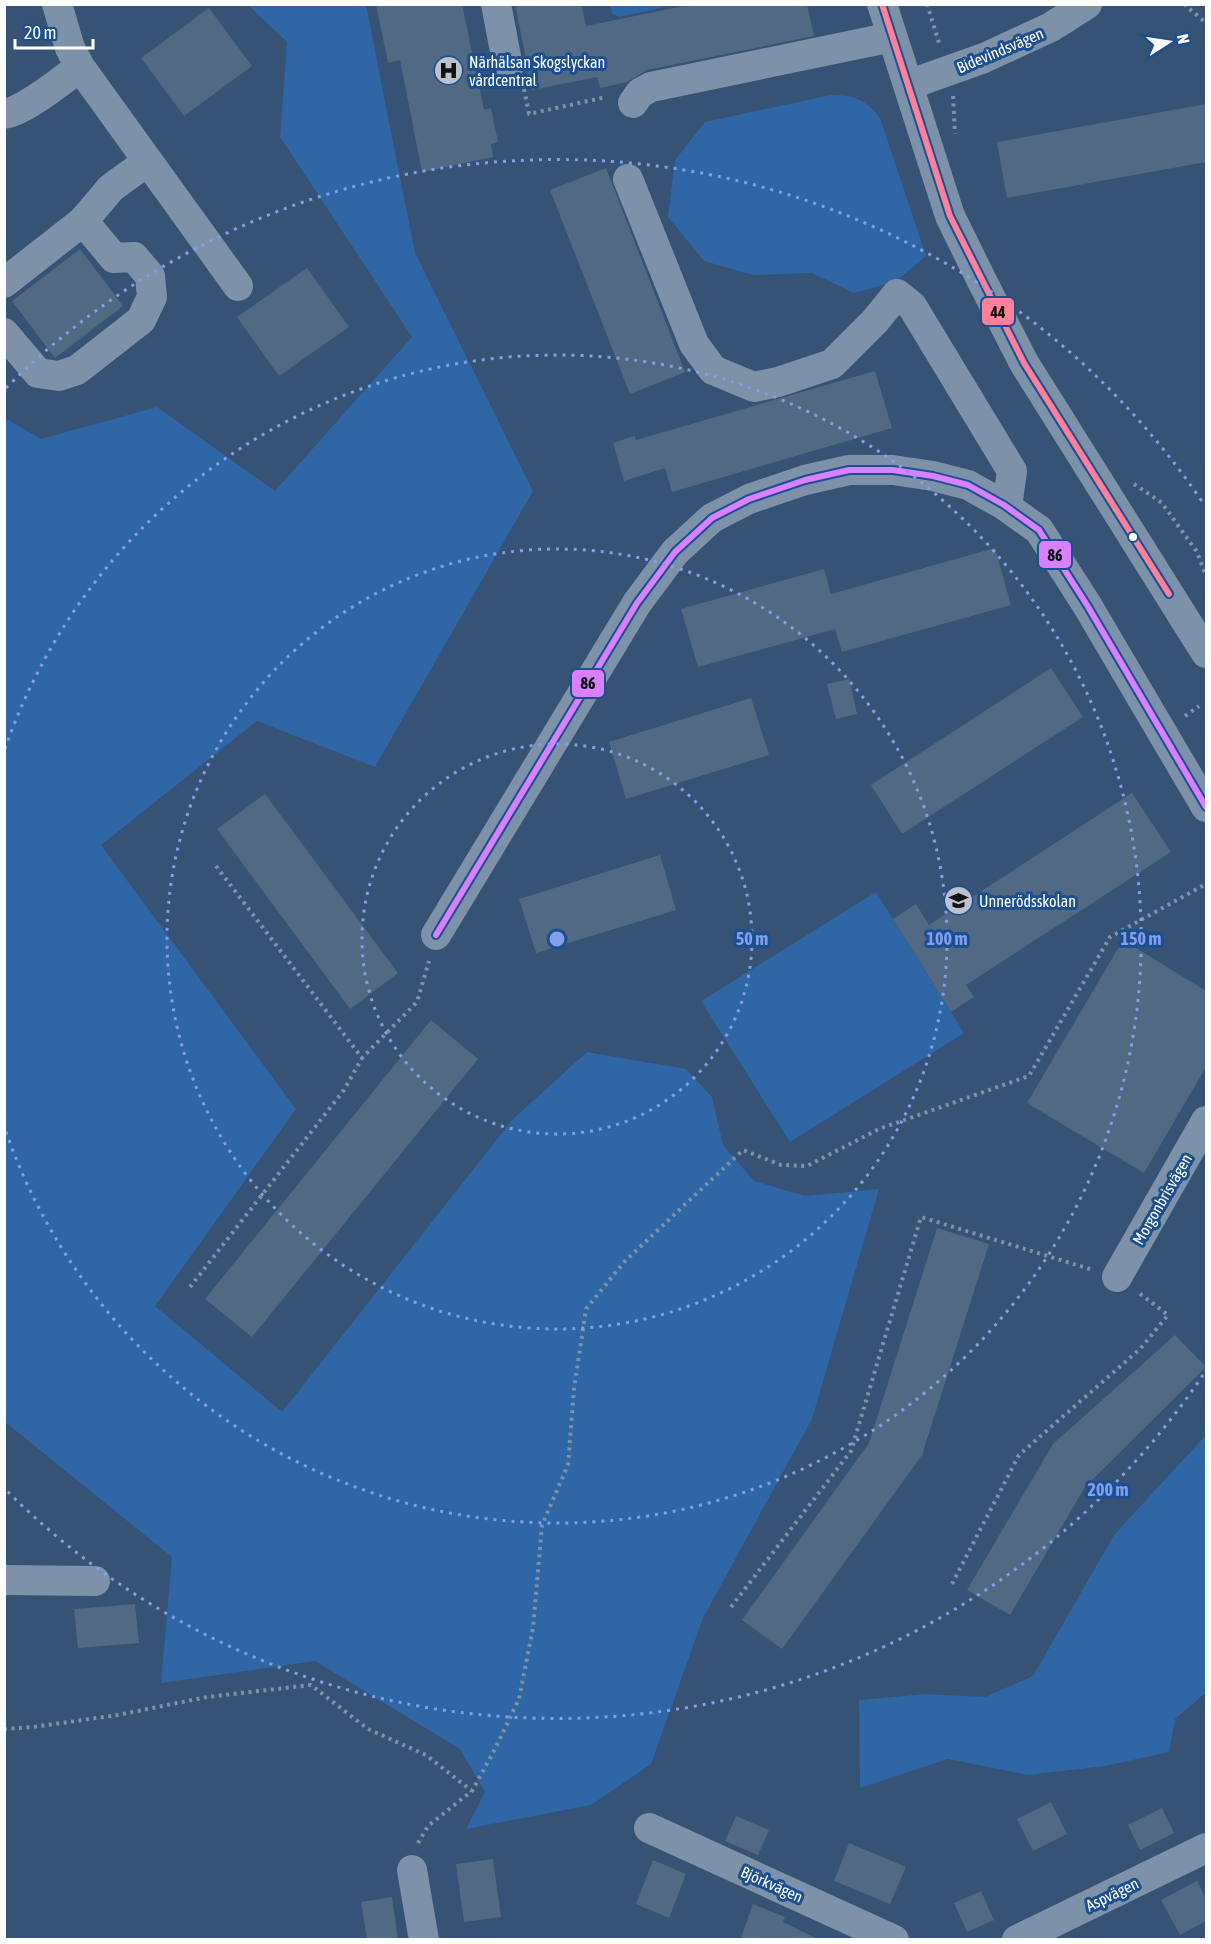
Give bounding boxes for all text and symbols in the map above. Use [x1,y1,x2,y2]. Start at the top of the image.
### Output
scale bar [15,12,93,50]
north arrow [1139,12,1199,72]
text: 20 m [24,22,56,43]
street label: Bidevindsvägen [954,24,1047,77]
text: N [1174,32,1193,45]
place label: Närhälsan Skogslyckan vårdcentral [469,53,605,89]
hospital icon: Närhälsan Skogslyckan vårdcentral [432,55,464,87]
line badge: 44 [981,297,1015,326]
text: 44 [989,303,1006,321]
unlabelled marker [1127,531,1139,543]
line badge: 86 [1038,540,1072,569]
text: 86 [1047,546,1063,564]
line badge: 86 [571,669,605,698]
text: 86 [580,674,596,692]
school or university icon: Unnerödsskolan [942,885,974,917]
place label: Unnerödsskolan [979,892,1076,910]
text: 50 m [736,928,768,949]
text: 100 m [927,928,967,949]
text: 150 m [1121,928,1161,949]
centre of rings [547,929,567,949]
street label: Morgonbrisvägen [1129,1151,1196,1248]
text: 200 m [1088,1479,1128,1500]
street label: Björkvägen [738,1862,806,1907]
street label: Aspvägen [1083,1874,1142,1915]

